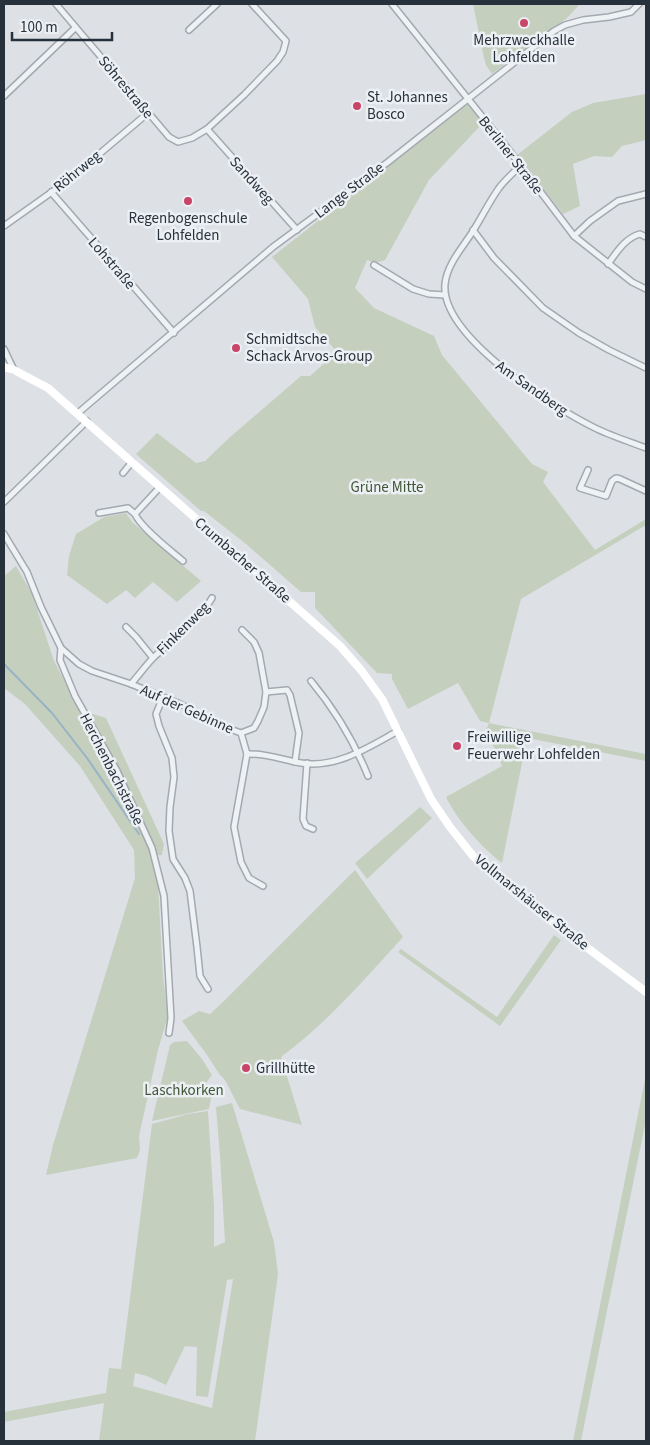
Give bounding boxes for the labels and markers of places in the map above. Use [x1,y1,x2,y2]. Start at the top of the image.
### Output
marker: Mehrzweckhalle Lohfelden [518,17,530,29]
place label: Mehrzweckhalle Lohfelden [473,30,575,68]
place label: St. Johannes Bosco [367,87,448,125]
marker: St. Johannes Bosco [351,100,363,112]
marker: Regenbogenschule Lohfelden [182,195,194,207]
place label: Regenbogenschule Lohfelden [129,208,247,246]
place label: Schmidtsche Schack Arvos-Group [246,329,373,367]
marker: Schmidtsche Schack Arvos-Group [230,342,242,354]
place label: Freiwillige Feuerwehr Lohfelden [467,727,600,765]
marker: Freiwillige Feuerwehr Lohfelden [451,740,463,752]
place label: Grillhütte [256,1058,315,1079]
marker: Grillhütte [240,1062,252,1074]

